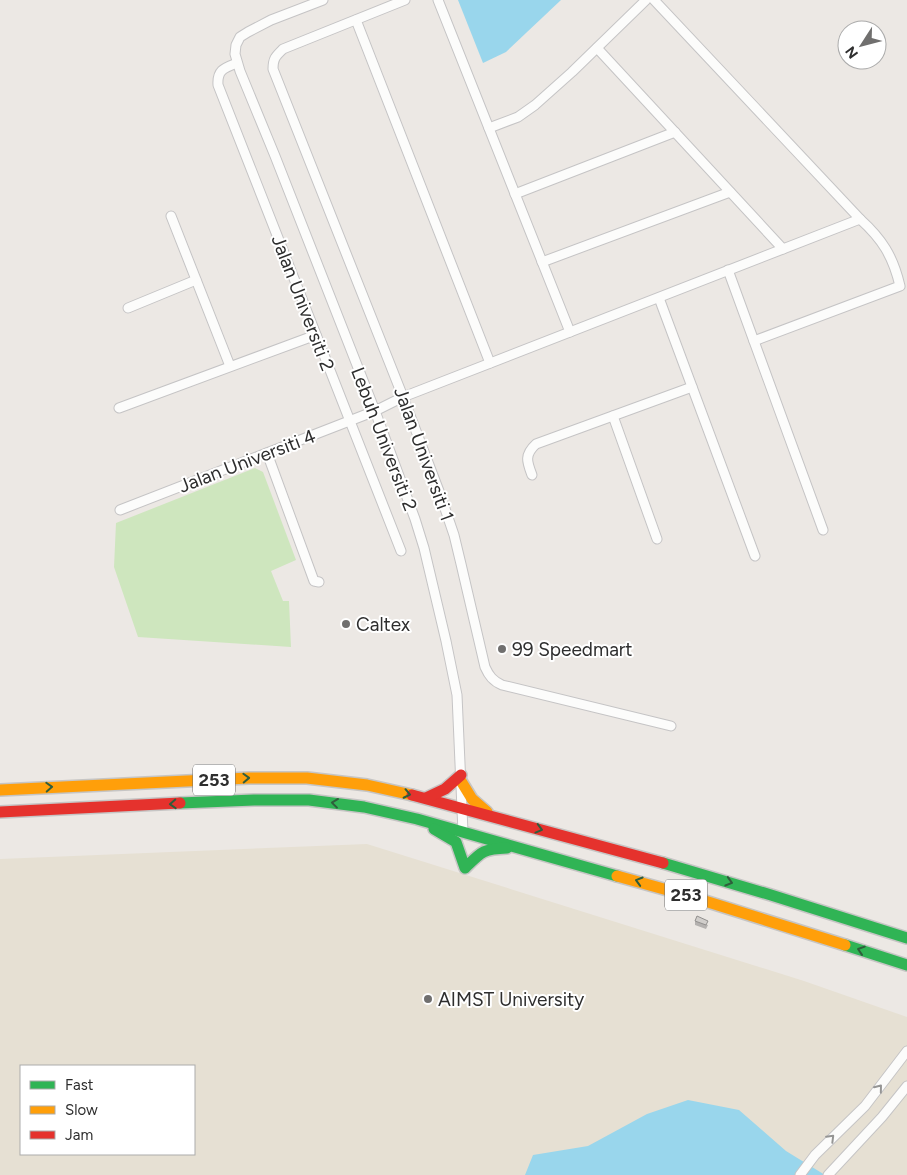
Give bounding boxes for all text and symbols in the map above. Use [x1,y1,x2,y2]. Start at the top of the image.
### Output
north arrow [837,20,887,70]
text: N [842,43,862,62]
street label: Jalan Universiti 2 [267,232,339,374]
street label: Lebuh Universiti 2 [346,364,422,514]
street label: Jalan Universiti 1 [389,384,459,524]
street label: Jalan Universiti 4 [175,424,319,498]
place label: Caltex [356,613,410,636]
marker: Caltex [340,618,352,630]
place label: 99 Speedmart [512,638,632,661]
marker: 99 Speedmart [496,643,508,655]
road number: 253 [193,764,235,796]
one-way arrow [242,773,250,784]
one-way arrow [45,782,53,793]
one-way arrow [403,788,412,799]
one-way arrow [169,798,177,809]
one-way arrow [331,798,339,809]
one-way arrow [534,823,542,833]
one-way arrow [635,877,643,887]
one-way arrow [724,877,732,887]
road number: 253 [665,880,707,910]
one-way arrow [857,946,865,956]
place label: AIMST University [438,988,584,1011]
marker: AIMST University [422,993,434,1005]
legend [20,1065,195,1155]
text: Fast [65,1076,94,1094]
one-way arrow [874,1085,882,1094]
text: Slow [65,1101,98,1119]
text: Jam [65,1126,93,1144]
one-way arrow [826,1135,835,1144]

